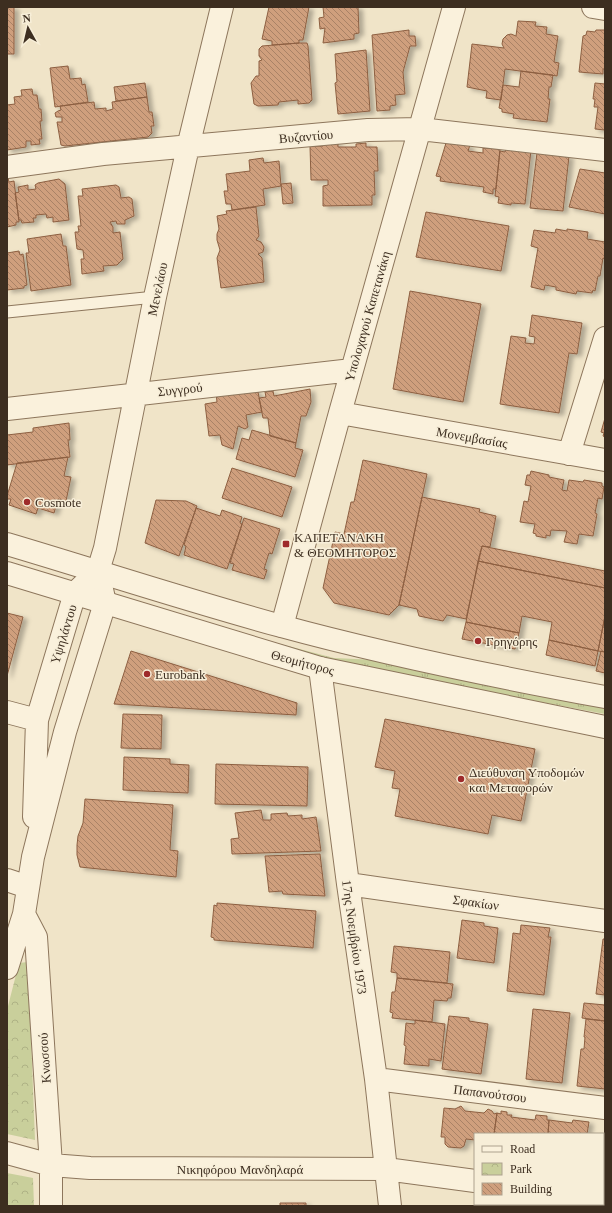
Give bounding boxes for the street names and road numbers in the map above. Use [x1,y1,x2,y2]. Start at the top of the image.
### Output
street label: Βυζαντίου [278,127,334,146]
street label: Υπολοχαγού Καπετανάκη [342,249,393,383]
street label: Μενελάου [144,261,170,317]
street label: Συγγρού [157,380,203,399]
street label: Μονεμβασίας [435,424,510,451]
street label: Υψηλάντου [47,603,80,666]
street label: Θεομήτορος [270,647,337,678]
street label: 17ης Νοεμβρίου 1973 [339,879,370,995]
street label: Σφακίων [452,892,500,913]
street label: Κνωσσού [35,1032,54,1084]
street label: Παπανούτσου [453,1082,527,1105]
street label: Νικηφόρου Μανδηλαρά [177,1162,303,1177]

